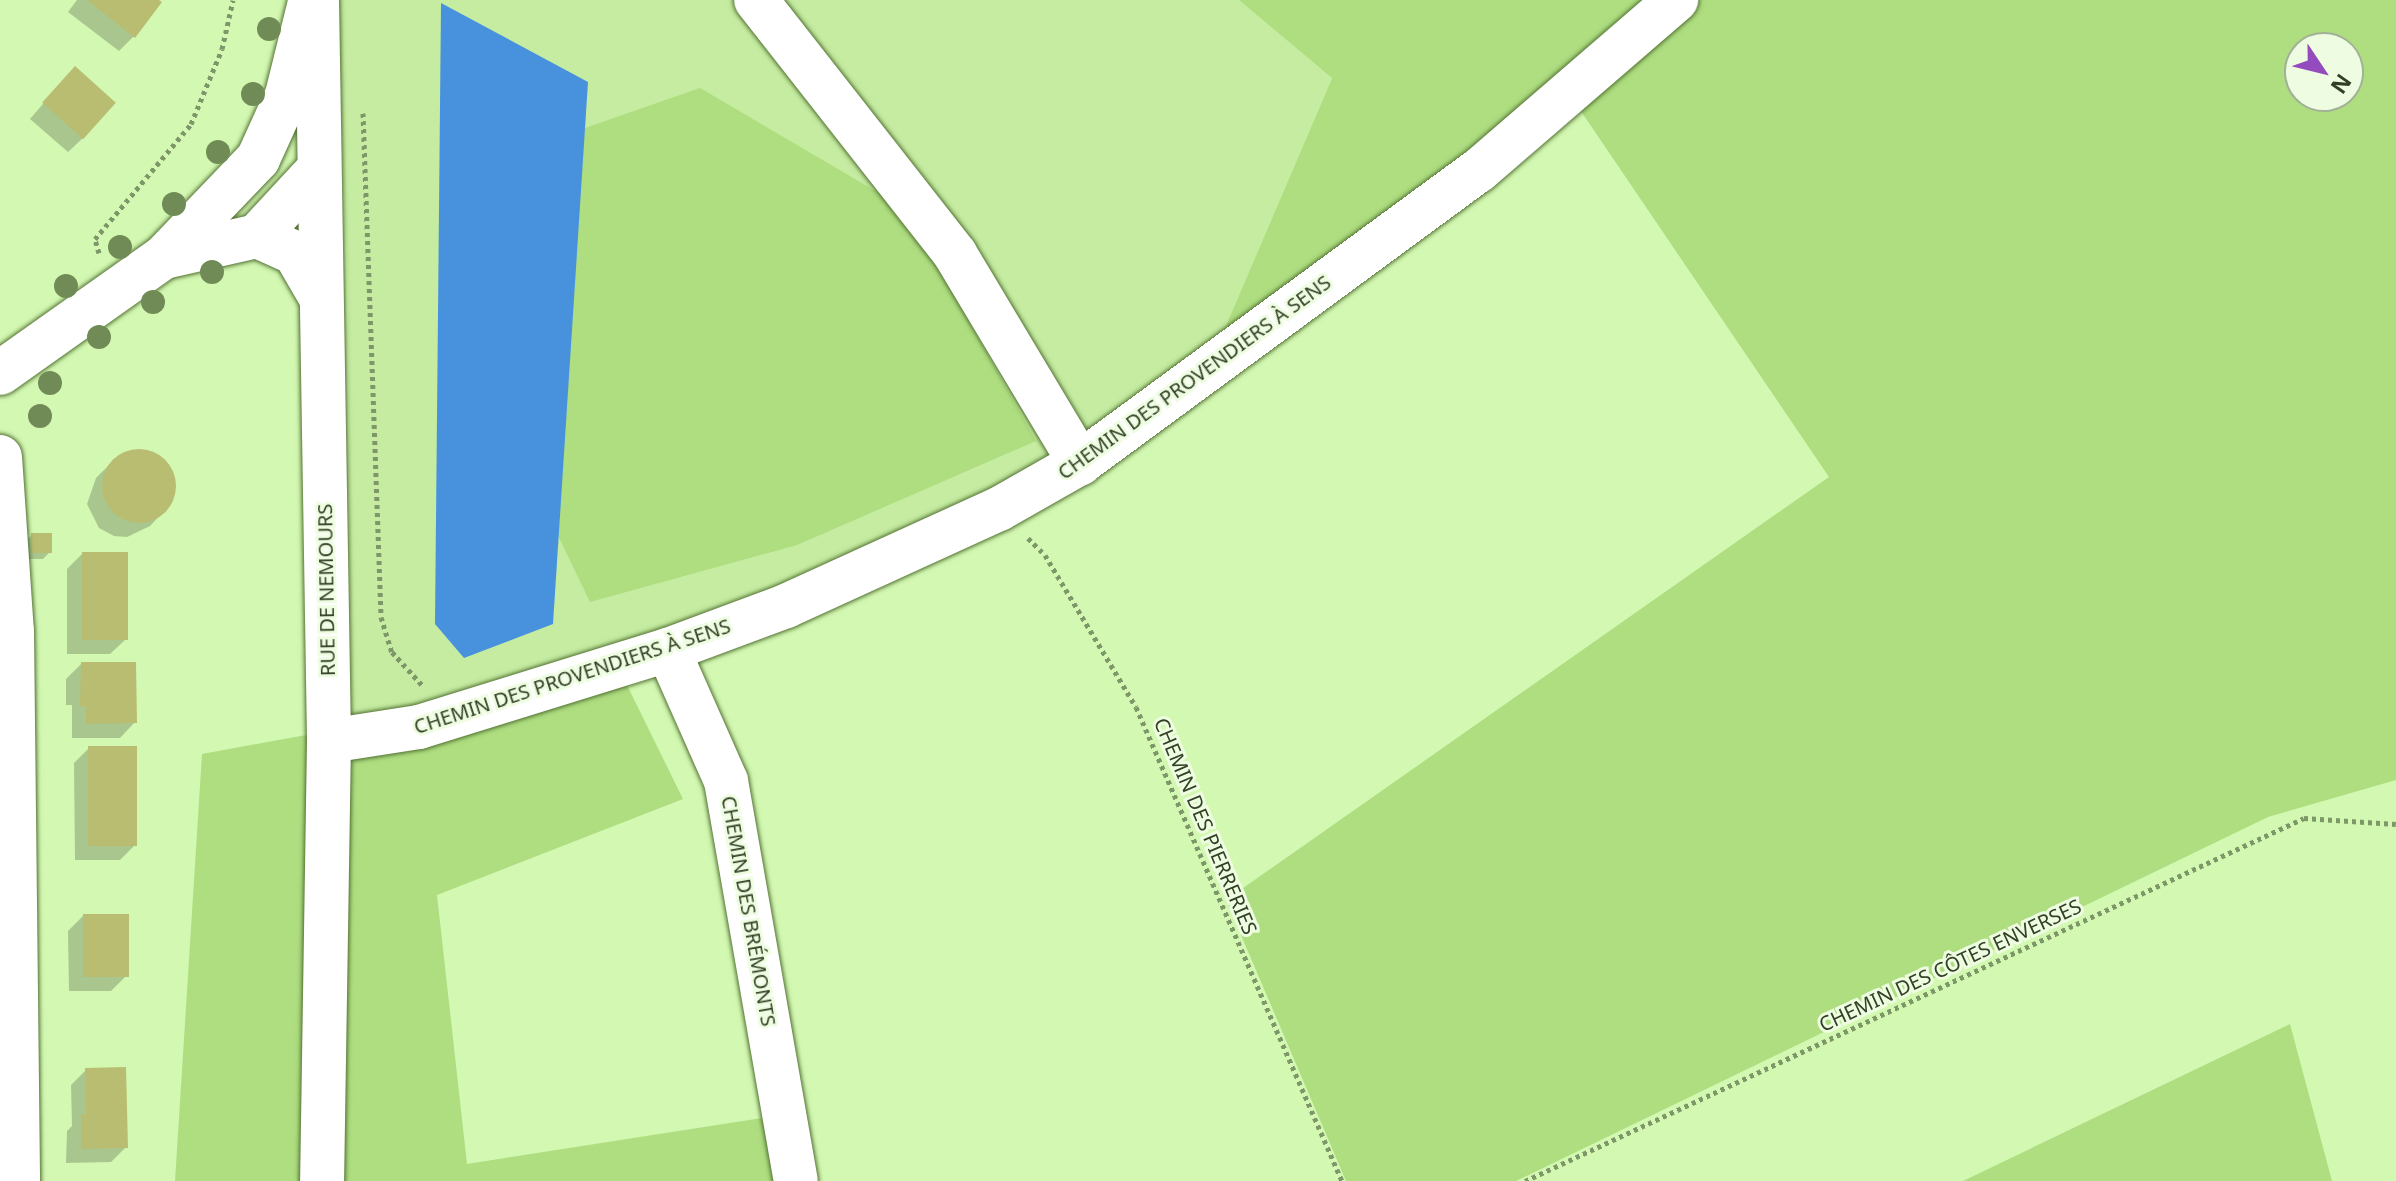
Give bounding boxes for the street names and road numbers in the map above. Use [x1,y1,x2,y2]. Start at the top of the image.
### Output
street label: CHEMIN DES PROVENDIERS À SENS [1053,270,1335,484]
street label: RUE DE NEMOURS [312,504,340,676]
street label: CHEMIN DES PROVENDIERS À SENS [411,613,733,739]
street label: CHEMIN DES PIERRERIES [1149,714,1263,938]
street label: CHEMIN DES BRÉMONTS [717,794,781,1028]
street label: CHEMIN DES CÔTES ENVERSES [1815,894,2085,1036]

